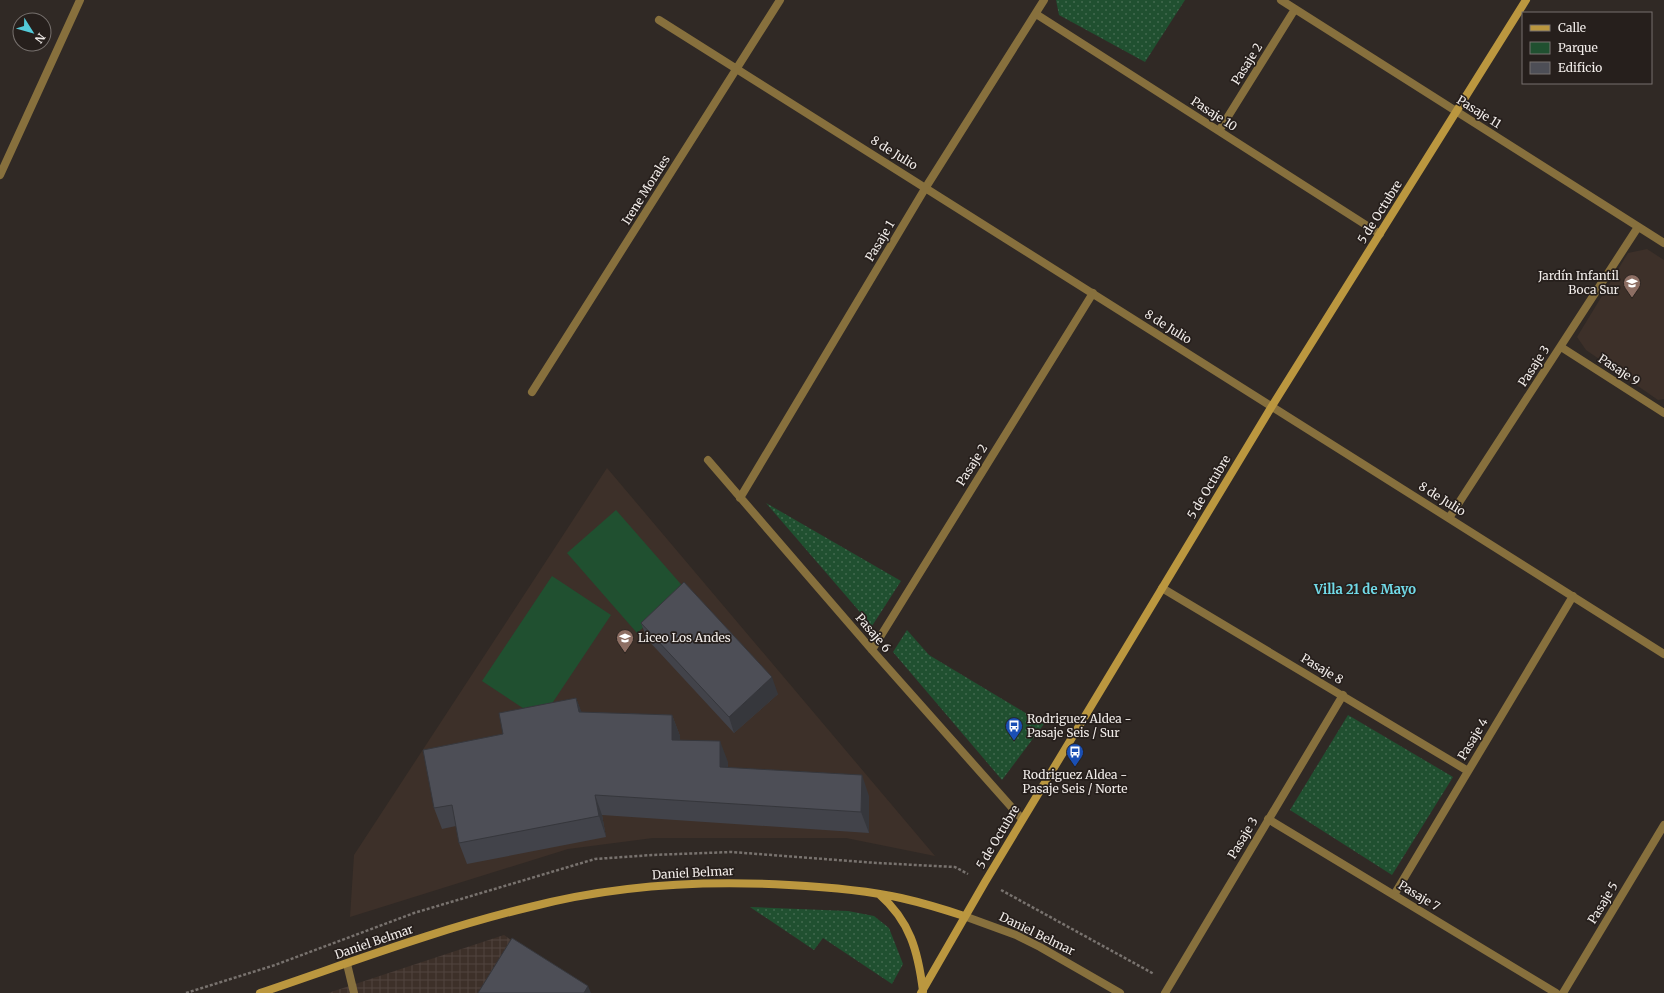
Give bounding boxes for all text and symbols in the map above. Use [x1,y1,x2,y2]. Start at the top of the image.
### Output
north arrow [12,12,52,52]
legend [1522,12,1652,84]
text: Calle [1558,20,1586,35]
text: N [32,30,48,46]
street label: Pasaje 2 [1228,40,1265,87]
text: Parque [1558,40,1598,55]
text: Edificio [1558,60,1602,75]
street label: Pasaje 11 [1454,92,1505,131]
street label: Pasaje 10 [1188,93,1240,134]
street label: 8 de Julio [868,132,920,173]
street label: Irene Morales [618,152,673,227]
street label: 5 de Octubre [1354,177,1405,246]
street label: Pasaje 1 [862,217,898,264]
place label: Jardín Infantil Boca Sur [1537,268,1620,297]
school or university icon: Jardín Infantil Boca Sur [1622,273,1642,298]
street label: 8 de Julio [1142,306,1194,347]
street label: Pasaje 3 [1515,342,1552,389]
street label: Pasaje 9 [1596,351,1643,389]
street label: Pasaje 2 [953,441,990,488]
street label: 5 de Octubre [1184,452,1234,521]
street label: 8 de Julio [1416,478,1468,519]
district label: Villa 21 de Mayo [1313,581,1416,598]
street label: Pasaje 6 [852,610,894,655]
school or university icon: Liceo Los Andes [615,628,635,653]
place label: Liceo Los Andes [638,630,731,645]
street label: Pasaje 8 [1299,650,1346,687]
place label: Rodriguez Aldea - Pasaje Seis / Sur [1027,711,1132,740]
street label: Pasaje 4 [1454,714,1491,763]
bus stop icon: Rodriguez Aldea - Pasaje Seis / Sur [1004,716,1024,741]
bus stop icon: Rodriguez Aldea - Pasaje Seis / Norte [1065,742,1085,767]
place label: Rodriguez Aldea - Pasaje Seis / Norte [1022,767,1128,796]
street label: 5 de Octubre [973,802,1023,871]
street label: Pasaje 3 [1224,814,1261,861]
street label: Daniel Belmar [652,863,735,882]
street label: Pasaje 7 [1396,877,1443,914]
street label: Pasaje 5 [1584,879,1621,926]
street label: Daniel Belmar [997,909,1078,959]
street label: Daniel Belmar [333,921,416,962]

